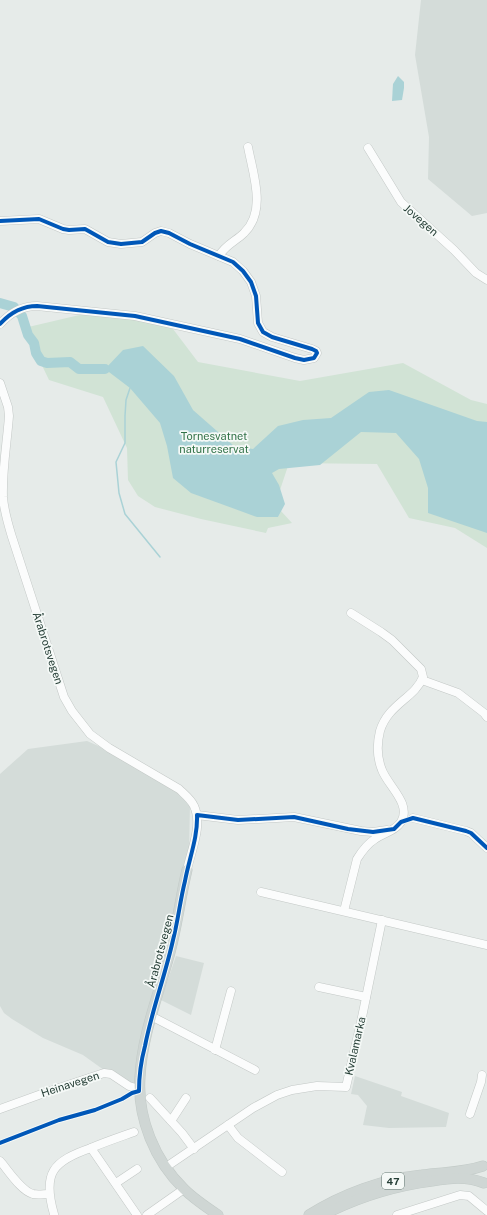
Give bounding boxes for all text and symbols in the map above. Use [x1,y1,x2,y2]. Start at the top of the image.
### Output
street label: Jovegen [401,202,441,238]
park label: Tornesvatnet naturreservat [179,430,249,455]
street label: Årabrotsvegen [31,610,66,686]
street label: Årabrotsvegen [143,913,176,989]
street label: Kvalamarka [342,1015,368,1077]
street label: Heinavegen [39,1069,101,1099]
road number: 47 [382,1173,404,1189]

